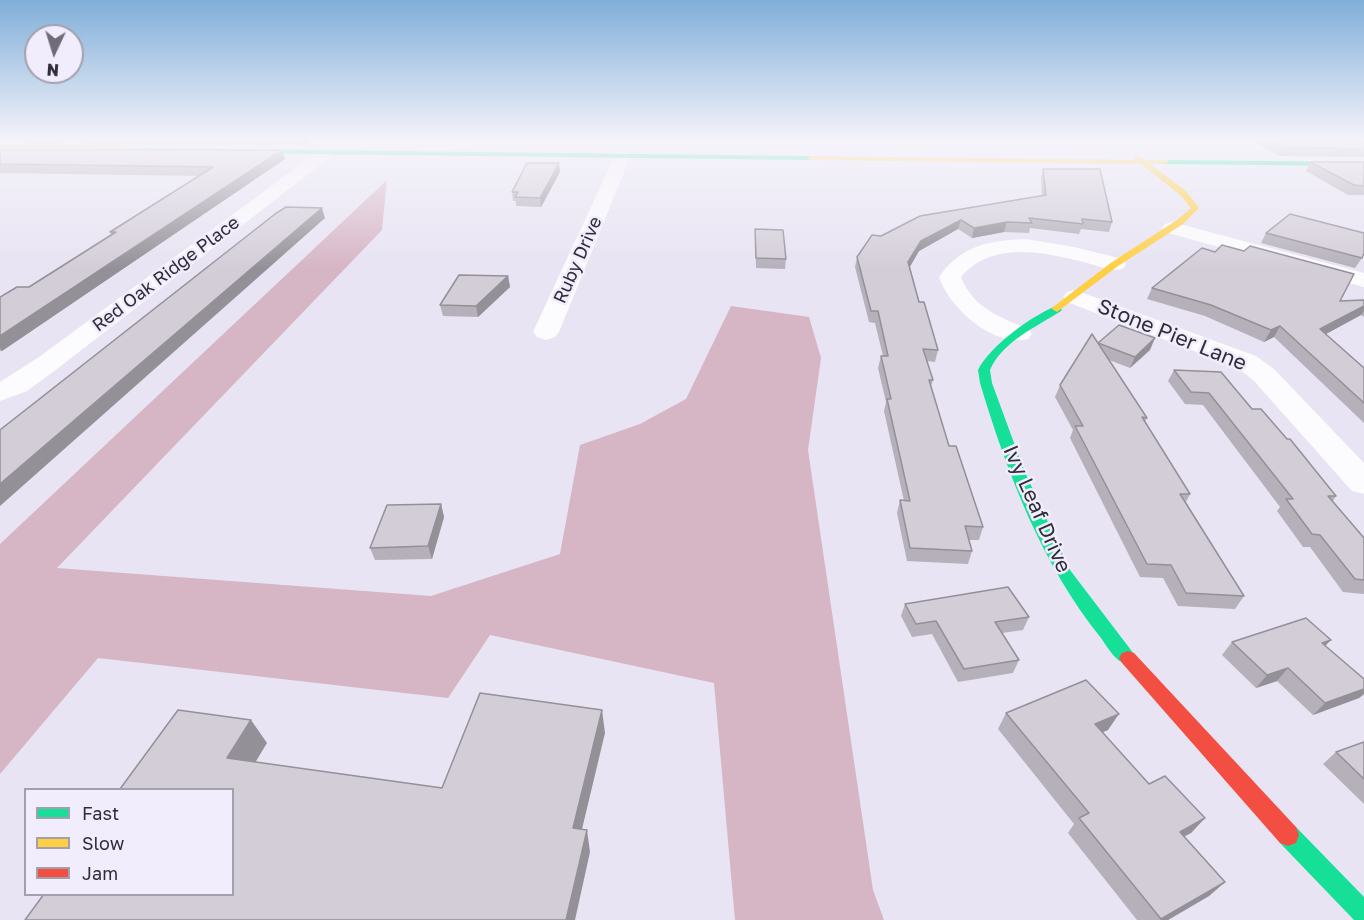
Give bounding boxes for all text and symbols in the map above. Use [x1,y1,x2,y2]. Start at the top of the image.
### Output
north arrow [24,24,84,84]
text: N [46,60,60,80]
street label: Red Oak Ridge Place [88,212,244,336]
street label: Ruby Drive [549,213,607,307]
street label: Stone Pier Lane [1094,294,1250,376]
street label: Ivy Leaf Drive [998,441,1076,577]
legend [24,788,234,896]
text: Fast [82,802,119,824]
text: Slow [82,832,124,854]
text: Jam [82,862,118,884]

